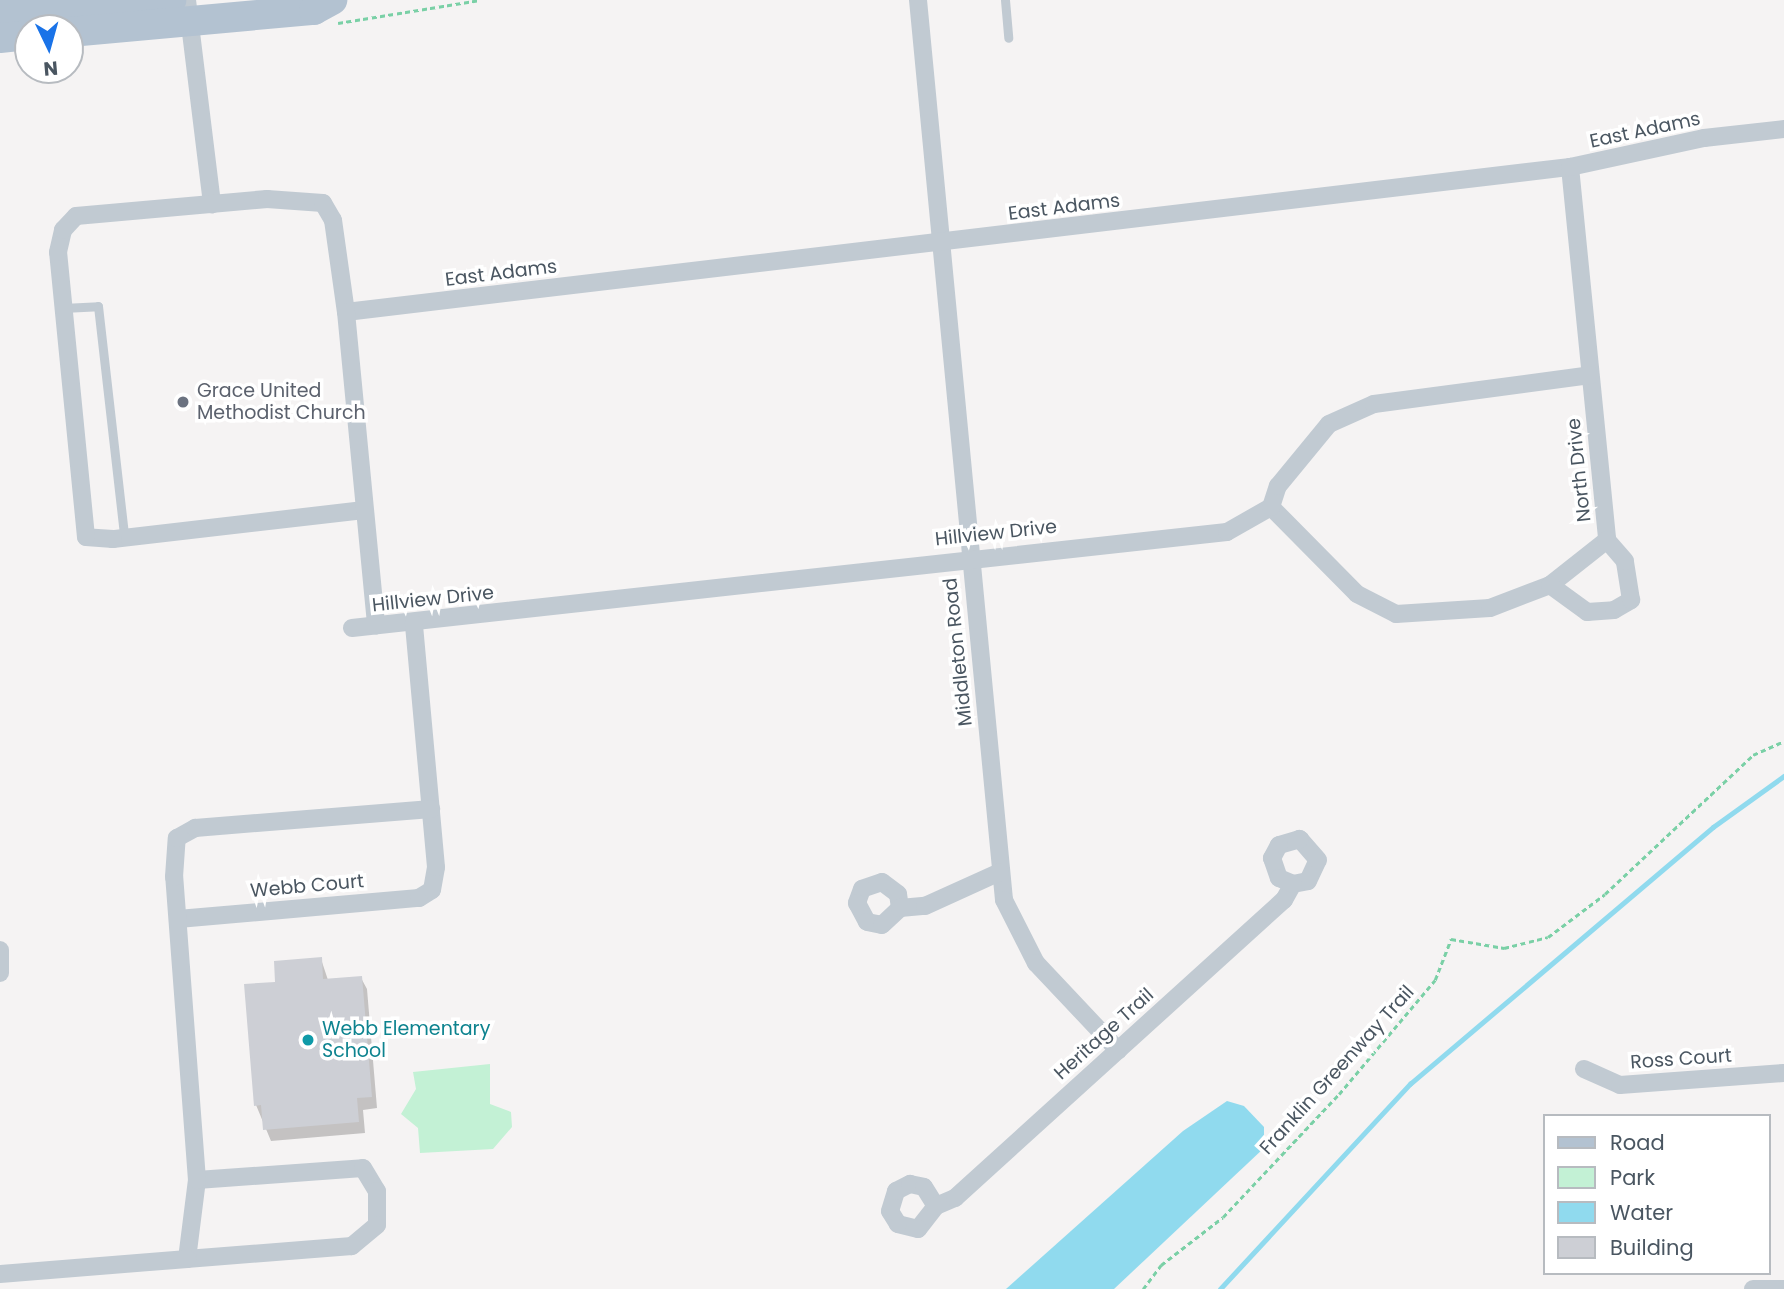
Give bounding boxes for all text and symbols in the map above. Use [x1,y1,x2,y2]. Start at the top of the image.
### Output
north arrow [14,14,84,84]
text: N [42,54,59,82]
street label: East Adams [1588,107,1702,153]
street label: East Adams [1007,189,1121,225]
street label: East Adams [444,255,558,291]
place label: Grace United Methodist Church [197,380,366,424]
marker: Grace United Methodist Church [175,394,191,410]
street label: North Drive [1562,417,1596,523]
street label: Hillview Drive [934,515,1058,551]
street label: Middleton Road [939,577,977,727]
street label: Hillview Drive [371,581,495,617]
street label: Webb Court [249,870,365,902]
street label: Franklin Greenway Trail [1255,981,1419,1159]
street label: Heritage Trail [1050,983,1158,1085]
place label: Webb Elementary School [322,1018,490,1062]
marker: Webb Elementary School [300,1032,316,1048]
street label: Ross Court [1630,1044,1732,1074]
legend [1542,1114,1770,1275]
text: Road [1610,1128,1665,1157]
text: Park [1610,1163,1655,1192]
text: Water [1610,1198,1673,1227]
text: Building [1610,1233,1694,1262]

